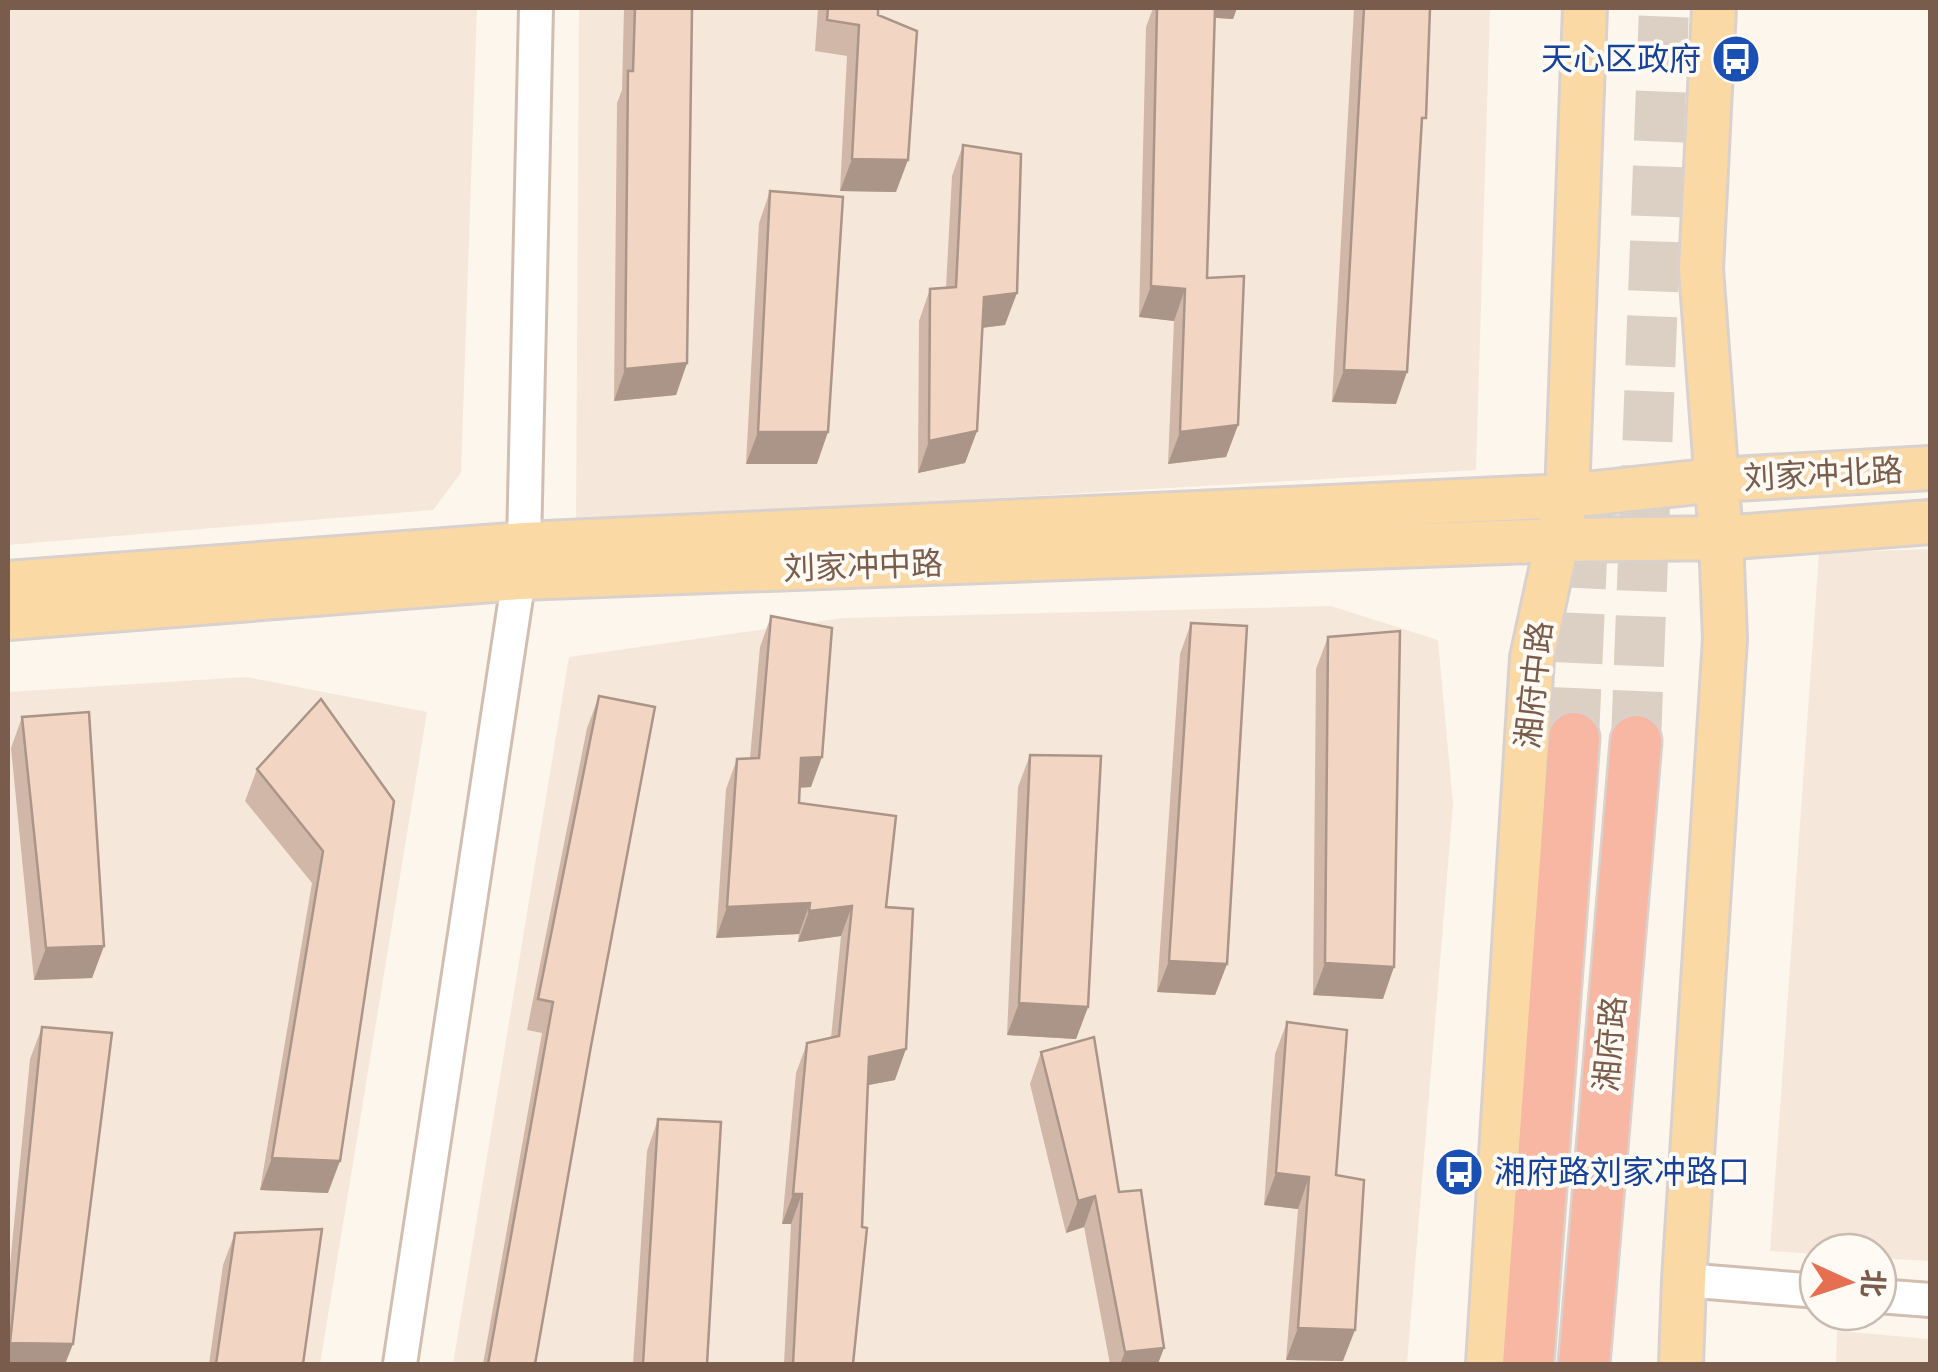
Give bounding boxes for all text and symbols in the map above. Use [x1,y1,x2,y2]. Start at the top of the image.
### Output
bus stop icon: 天心区政府 [1710,33,1762,85]
place label: 天心区政府 [1541,36,1701,79]
street label: 刘家冲北路 [1742,447,1904,498]
street label: 刘家冲中路 [782,540,944,589]
street label: 湘府中路 [1504,619,1561,751]
street label: 湘府路 [1583,994,1634,1094]
bus stop icon: 湘府路刘家冲路口 [1433,1146,1485,1198]
place label: 湘府路刘家冲路口 [1494,1149,1750,1192]
north arrow [1798,1232,1898,1332]
text: 北 [1854,1268,1894,1298]

